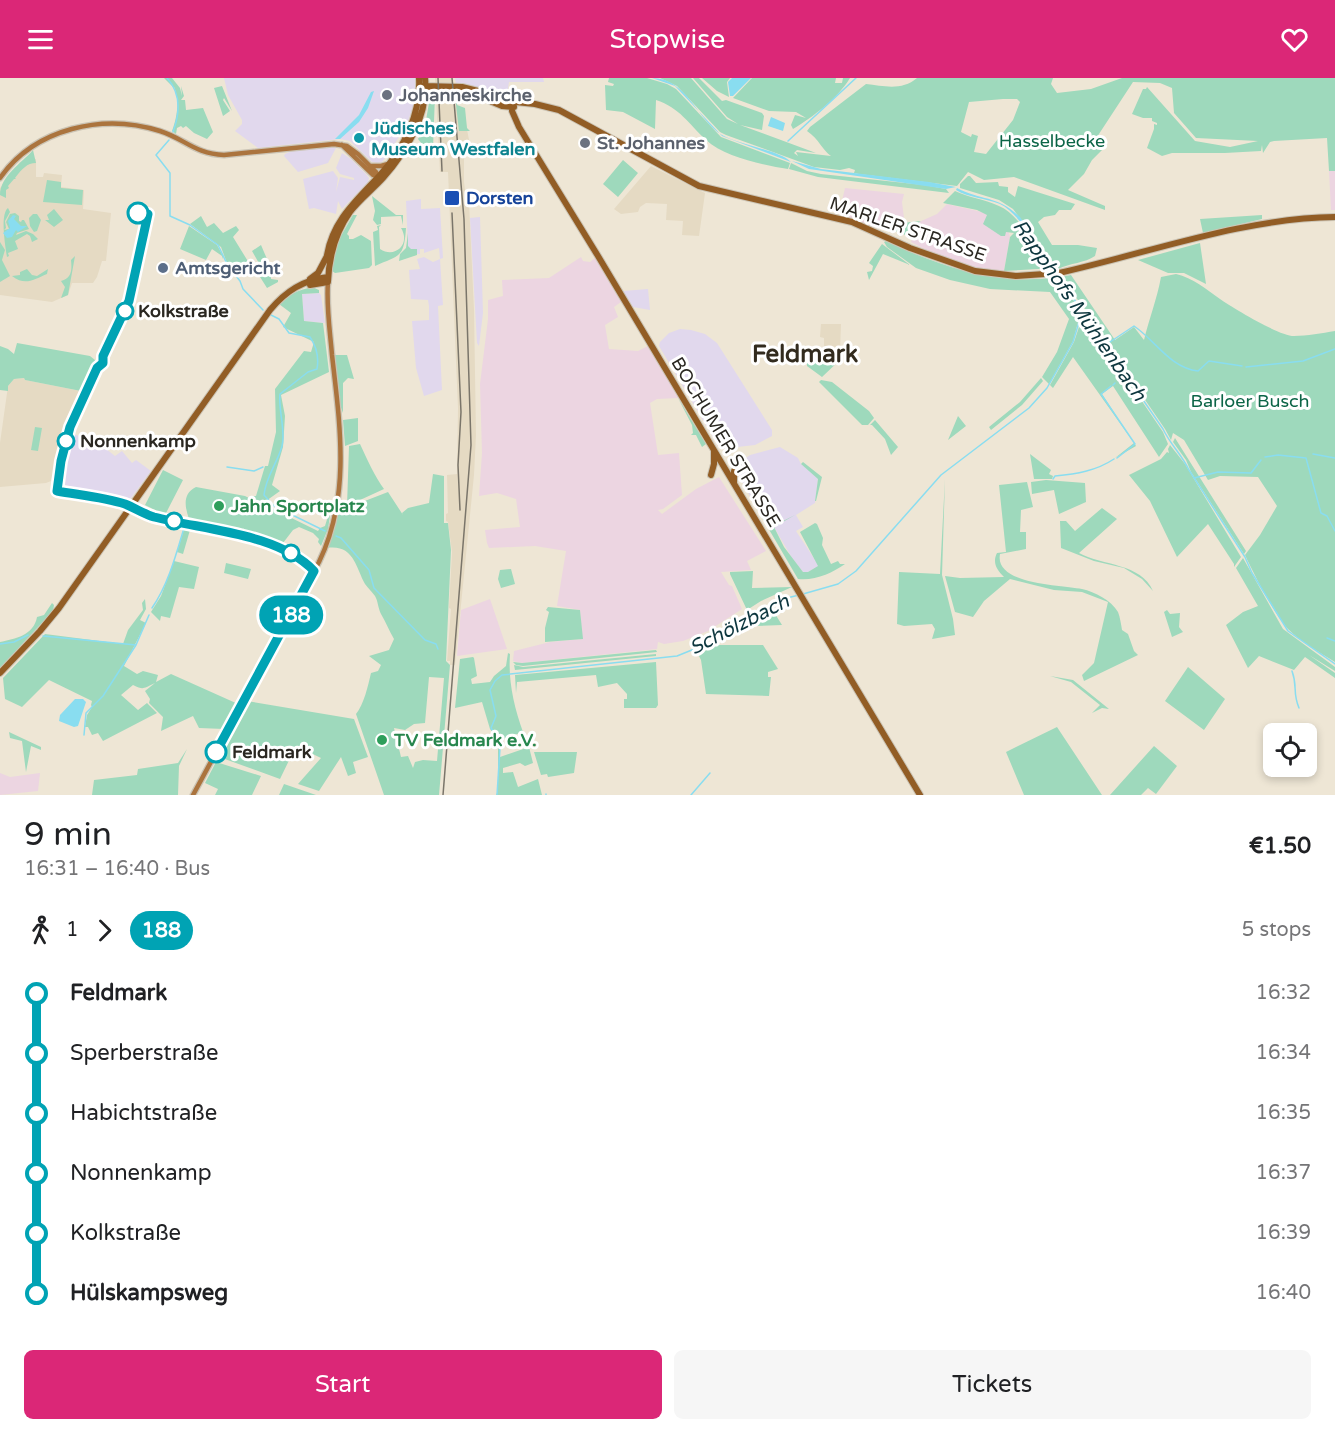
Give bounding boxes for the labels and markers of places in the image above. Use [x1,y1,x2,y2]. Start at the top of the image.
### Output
place label: Johanneskirche [398,84,532,106]
marker: Johanneskirche [380,88,394,102]
place label: Jüdisches Museum Westfalen [370,117,535,160]
marker: Jüdisches Museum Westfalen [352,131,366,145]
place label: St. Johannes [597,132,705,154]
marker: St. Johannes [578,136,592,150]
place label: Dorsten [466,187,533,209]
marker: Dorsten [443,189,461,207]
unlabelled marker [127,202,149,224]
place label: Amtsgericht [175,257,280,279]
marker: Amtsgericht [156,261,170,275]
place label: Kolkstraße [138,300,229,322]
marker: Kolkstraße [116,302,134,320]
place label: Nonnenkamp [80,430,196,452]
marker: Nonnenkamp [57,432,75,450]
place label: Jahn Sportplatz [230,495,365,517]
marker: Jahn Sportplatz [212,499,226,513]
unlabelled marker [165,512,183,530]
unlabelled marker [282,544,300,562]
place label: TV Feldmark e.V. [393,729,537,751]
marker: TV Feldmark e.V. [375,733,389,747]
marker: Feldmark [205,741,227,763]
place label: Feldmark [232,741,312,763]

